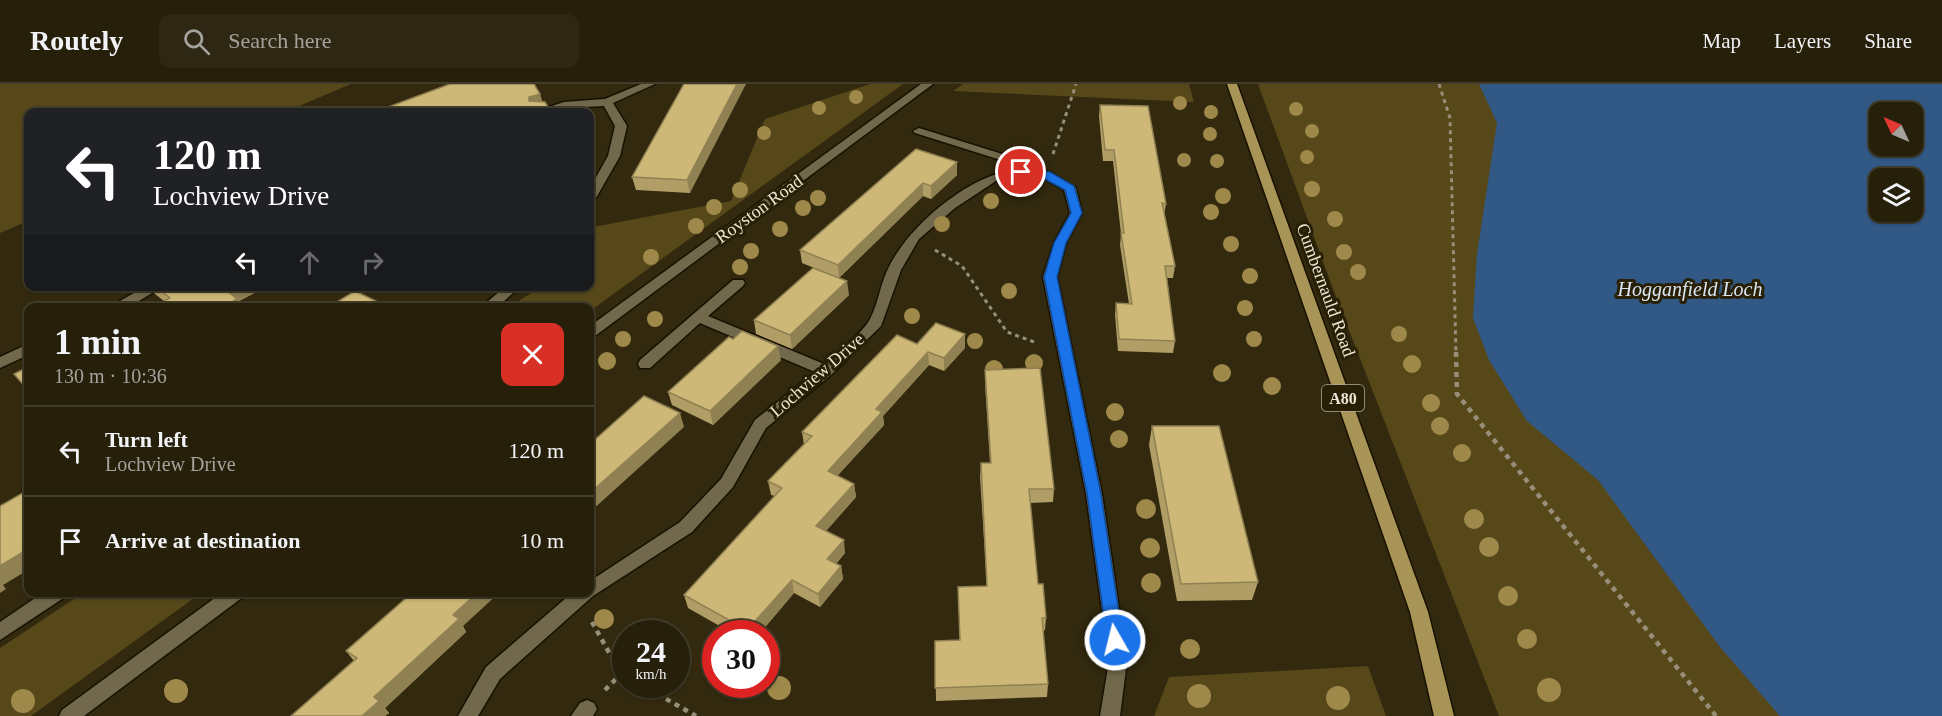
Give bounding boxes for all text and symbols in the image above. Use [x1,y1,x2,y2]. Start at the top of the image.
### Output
search box [159,14,579,68]
text: Routely [30,25,123,56]
icon: search [180,25,213,58]
text: Search here [228,28,332,53]
text: Map [1703,29,1741,53]
text: Layers [1774,29,1831,53]
text: Share [1864,29,1912,53]
north arrow [1869,102,1923,156]
map controls [1869,102,1923,222]
icon: left [54,132,132,210]
text: 120 m [153,132,262,178]
pin [995,146,1046,197]
icon: arrive [1004,155,1037,188]
button: layers [1869,168,1923,222]
street label: Royston Road [712,171,806,247]
text: Lochview Drive [153,181,329,211]
street label: Cumbernauld Road [1293,221,1359,359]
icon: left [230,246,263,279]
icon: ahead [293,246,326,279]
icon: right [356,246,389,279]
water label: Hogganfield Loch [1617,278,1763,301]
text: 1 min [54,322,141,362]
button: close [501,323,564,386]
street label: Lochview Drive [766,329,868,421]
text: 130 m · 10:36 [54,365,167,387]
road number: A80 [1322,385,1364,411]
text: Turn left [105,427,188,452]
icon: left [54,435,87,468]
text: 120 m [508,438,564,463]
text: Lochview Drive [105,453,236,475]
icon: arrive [54,525,87,558]
text: Arrive at destination [105,528,301,553]
text: 10 m [519,528,564,553]
position arrow [1083,608,1147,672]
speed limit sign: 30 [702,620,780,698]
text: 24 [636,635,666,668]
text: km/h [636,666,666,682]

